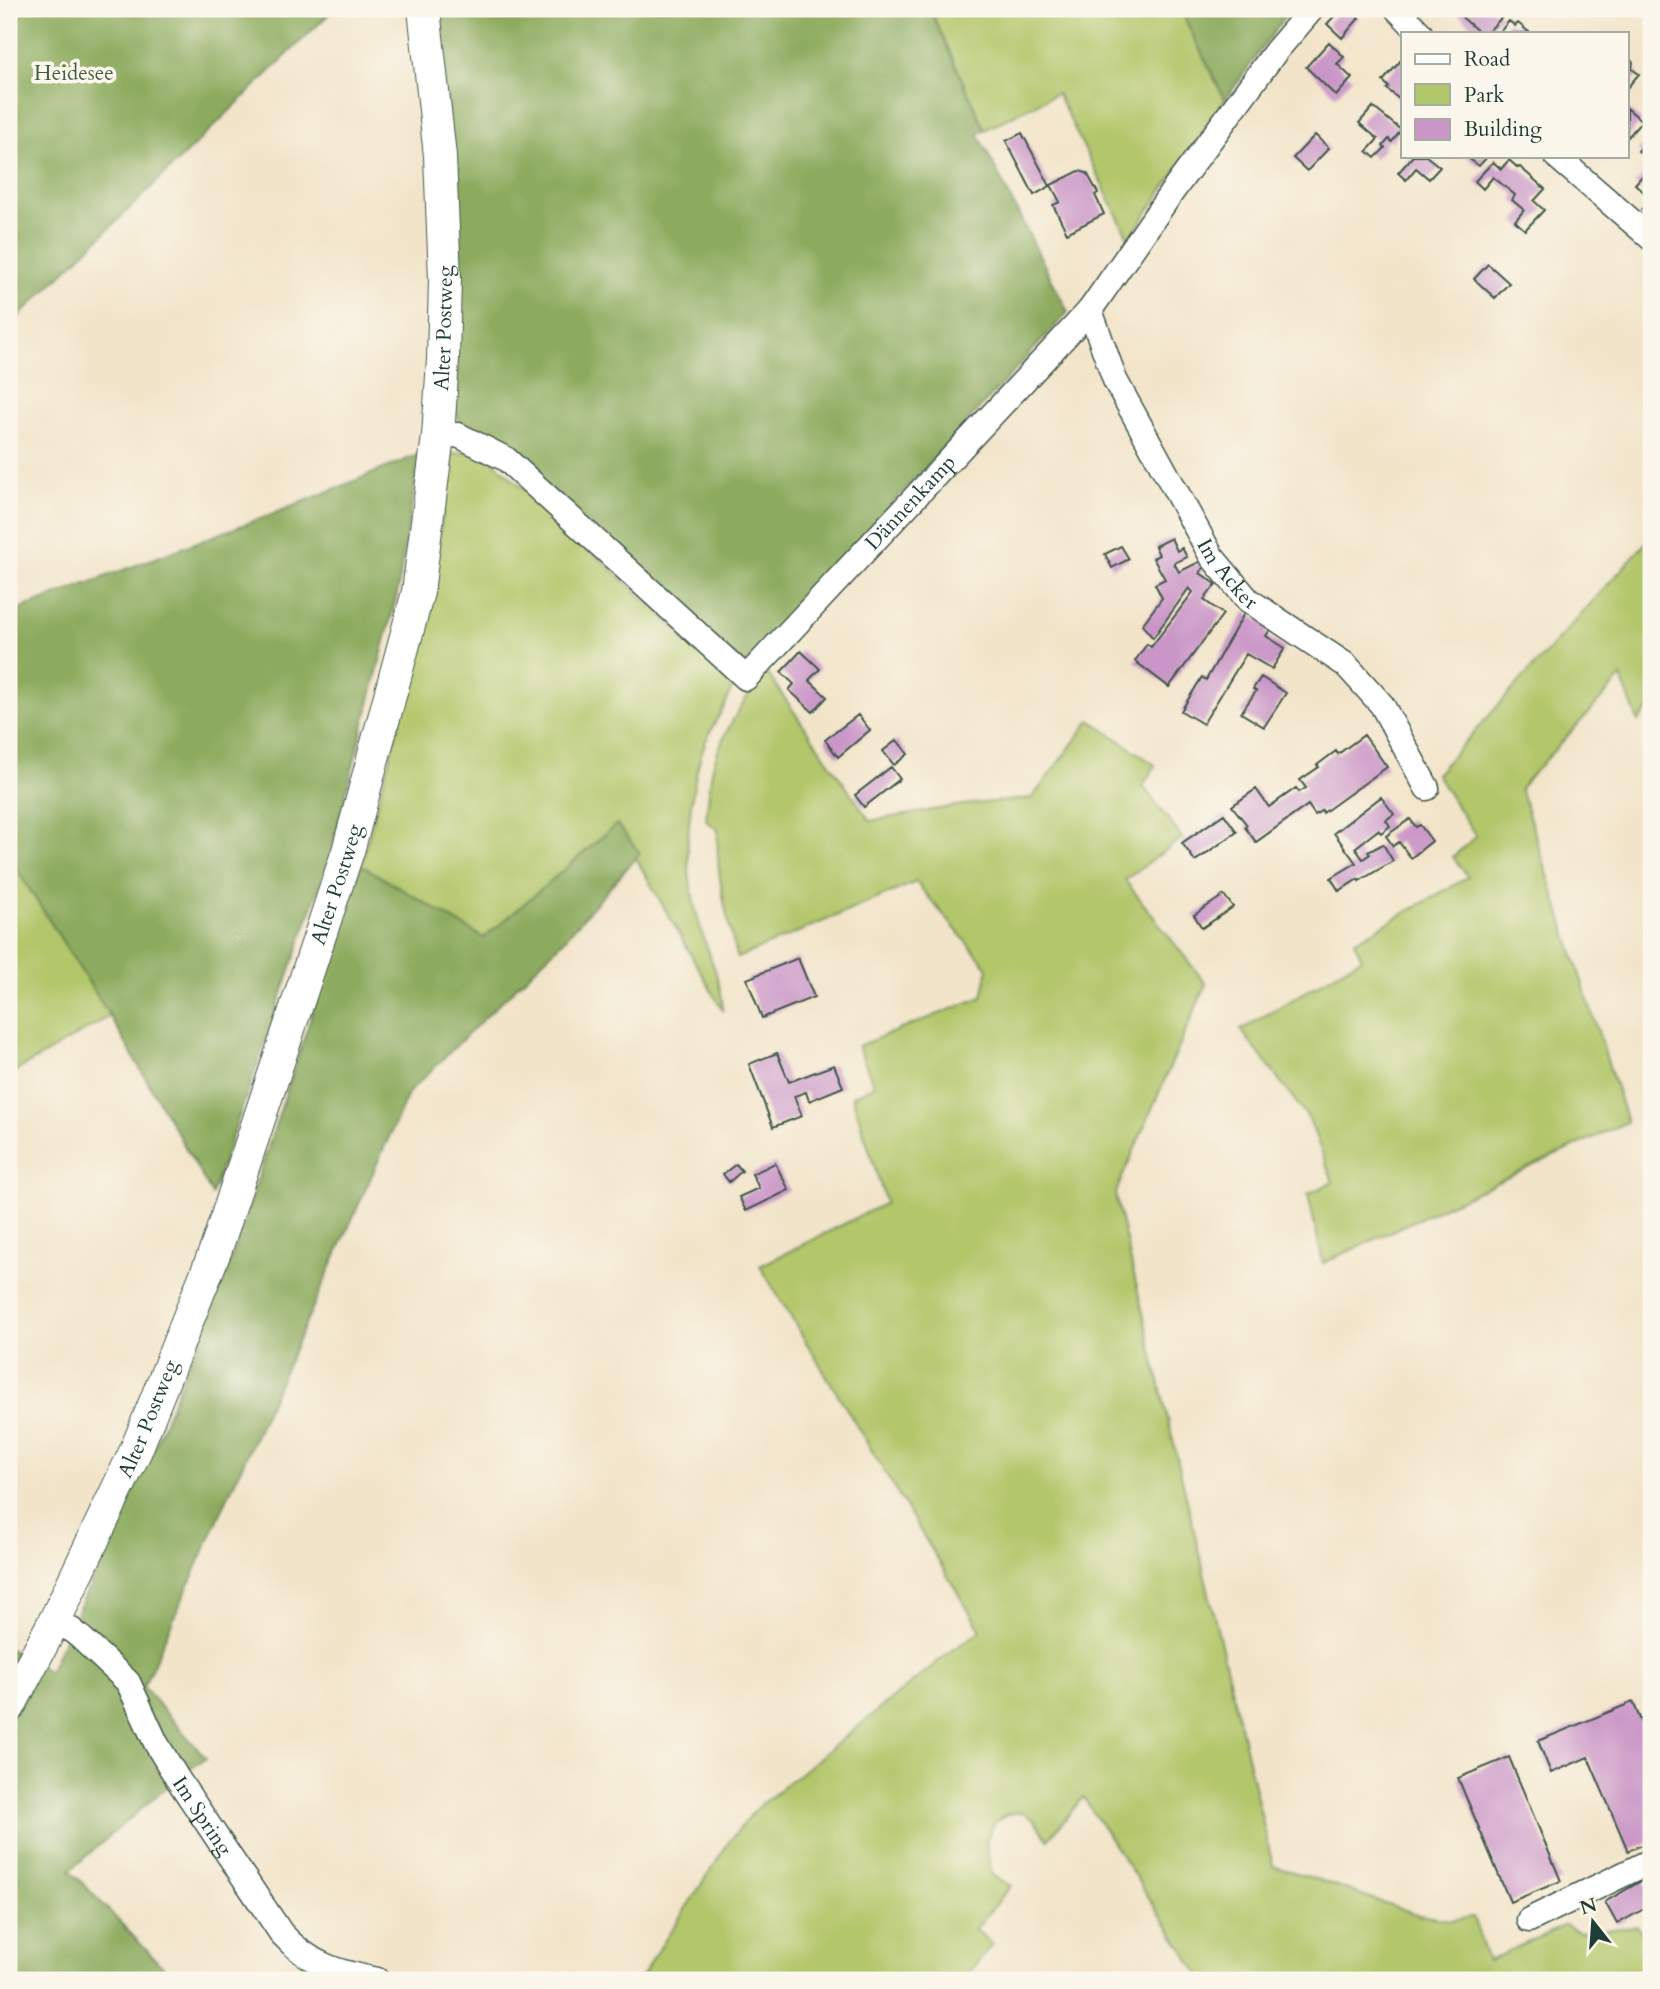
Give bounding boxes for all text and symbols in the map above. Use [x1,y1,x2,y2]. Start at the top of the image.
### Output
legend [1401,32,1628,158]
text: Road [1464,45,1510,74]
park label: Heidesee [34,59,114,88]
text: Park [1464,81,1505,110]
text: Building [1464,115,1542,144]
street label: Alter Postweg [427,265,460,392]
street label: Dännenkamp [858,448,962,556]
street label: Im Acker [1190,533,1263,617]
street label: Alter Postweg [303,821,369,949]
street label: Alter Postweg [110,1355,185,1483]
street label: Im Spring [165,1771,240,1861]
north arrow [1558,1888,1628,1958]
text: N [1577,1892,1600,1922]

